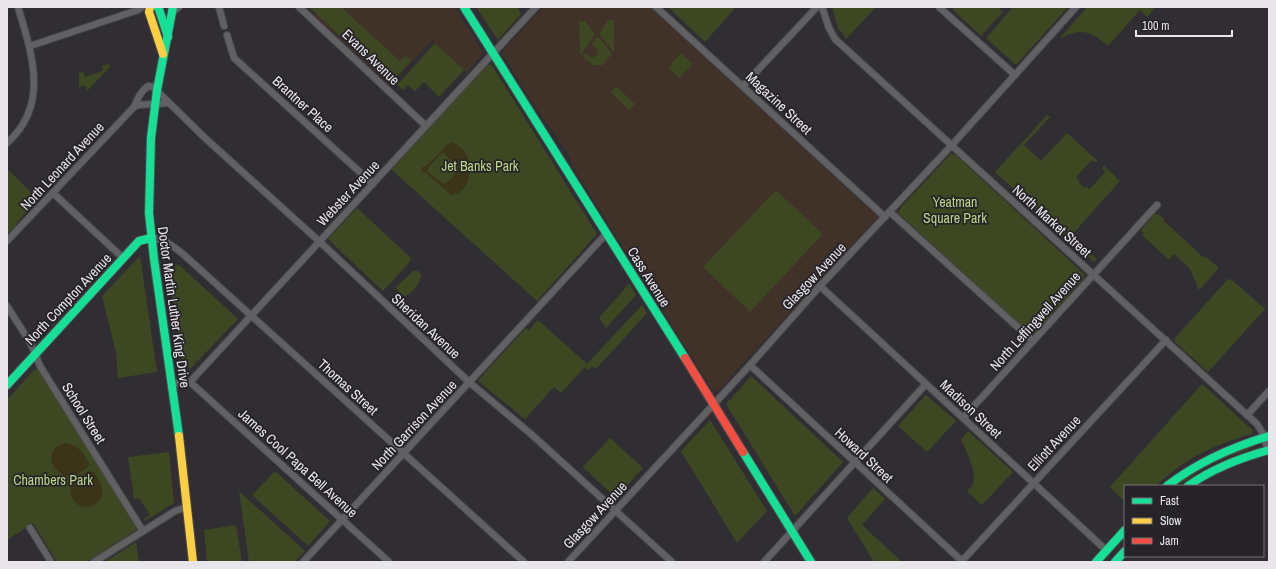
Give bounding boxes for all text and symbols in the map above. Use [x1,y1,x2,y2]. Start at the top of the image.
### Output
scale bar [1136,12,1232,38]
text: 100 m [1142,18,1169,34]
street label: Evans Avenue [338,25,404,89]
street label: Magazine Street [742,68,816,138]
street label: Brantner Place [269,72,337,136]
street label: North Leonard Avenue [16,118,108,214]
street label: Webster Avenue [313,156,383,230]
park label: Jet Banks Park [441,157,519,175]
street label: North Market Street [1009,181,1095,261]
park label: Yeatman Square Park [923,193,987,227]
street label: Doctor Martin Luther King Drive [154,225,194,389]
street label: Glasgow Avenue [778,238,850,314]
street label: Cass Avenue [623,244,675,310]
street label: North Compton Avenue [21,249,115,349]
street label: North Leffingwell Avenue [986,268,1084,374]
street label: Sheridan Avenue [388,289,464,363]
street label: Thomas Street [314,355,382,419]
street label: North Garrison Avenue [367,376,461,474]
street label: Madison Street [936,376,1006,442]
street label: School Street [58,379,110,447]
street label: James Cool Papa Bell Avenue [235,405,361,521]
street label: Elliott Avenue [1024,411,1084,475]
street label: Howard Street [831,423,897,487]
park label: Chambers Park [13,471,93,489]
street label: Glasgow Avenue [559,477,631,553]
legend [1124,485,1264,557]
text: Fast [1160,493,1179,509]
text: Slow [1160,513,1182,529]
text: Jam [1160,533,1179,549]

